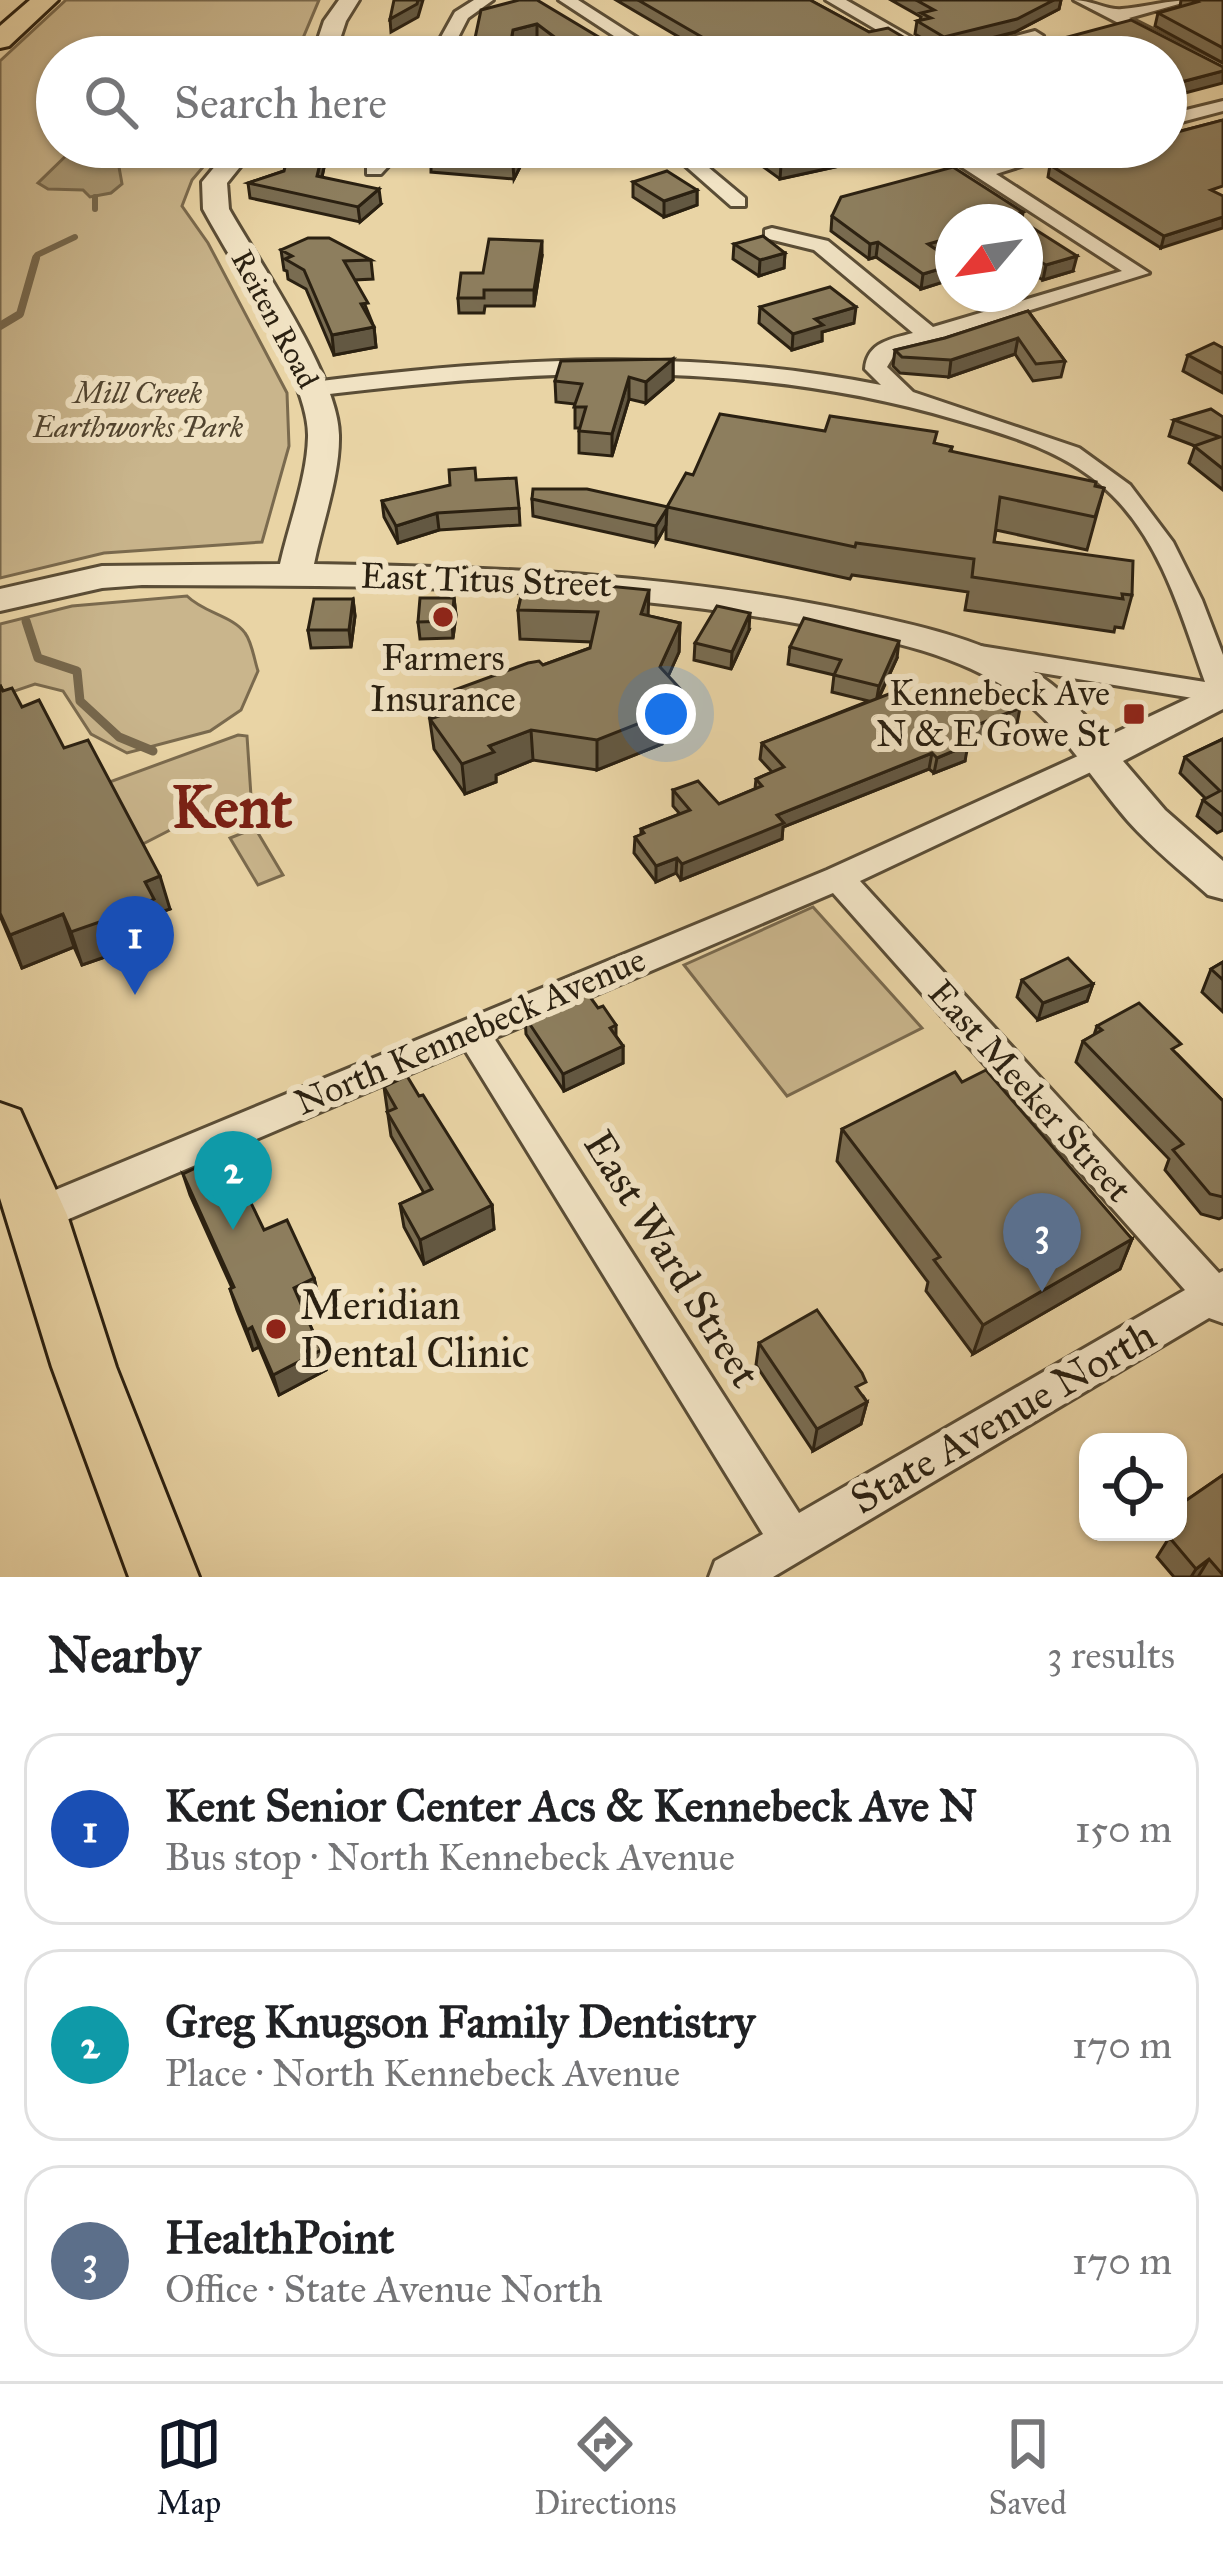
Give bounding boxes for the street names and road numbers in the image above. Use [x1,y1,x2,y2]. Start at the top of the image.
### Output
street label: Reiten Road [224,244,326,394]
street label: East Titus Street [360,554,613,606]
street label: North Kennebeck Avenue [288,937,652,1125]
street label: East Meeker Street [919,971,1141,1211]
street label: East Ward Street [572,1121,772,1397]
street label: State Avenue North [841,1309,1165,1525]

